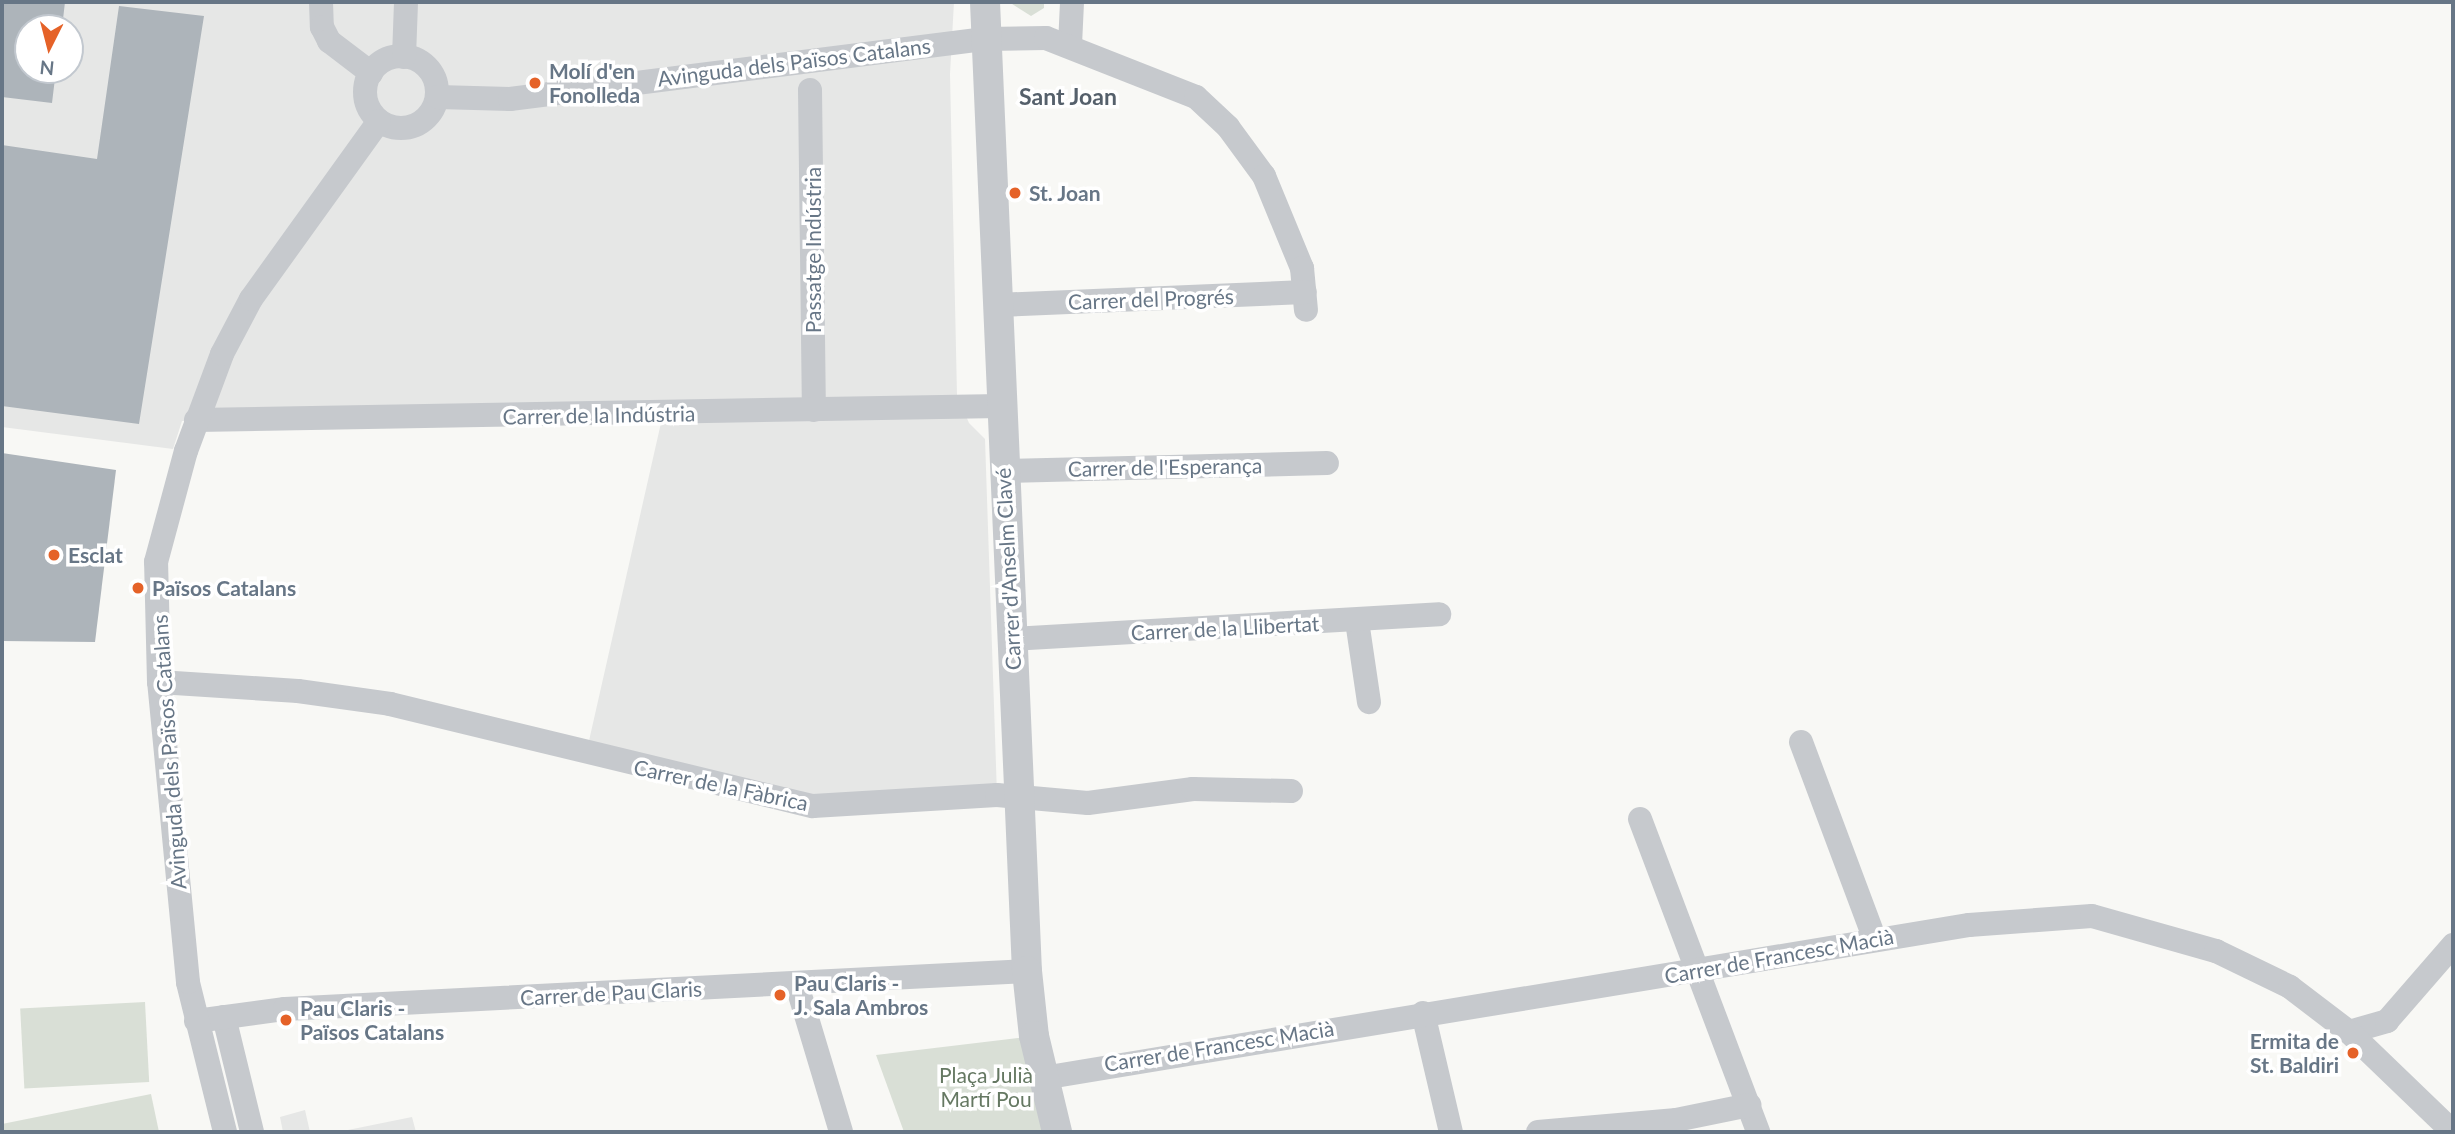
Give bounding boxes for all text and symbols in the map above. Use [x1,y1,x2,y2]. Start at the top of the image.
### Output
north arrow [14,14,84,84]
street label: Avinguda dels Països Catalans [656,33,932,91]
text: N [38,56,55,81]
place label: Molí d'en Fonolleda [549,58,640,108]
marker: Molí d'en Fonolleda [527,75,543,91]
district label: Sant Joan [1019,82,1117,110]
street label: Passatge Indústria [800,167,826,333]
place label: St. Joan [1029,180,1101,206]
marker: St. Joan [1007,185,1023,201]
street label: Carrer del Progrés [1067,284,1235,314]
street label: Carrer de la Indústria [502,401,696,429]
street label: Carrer de l'Esperança [1067,453,1263,481]
street label: Carrer d'Anselm Clavé [990,467,1026,671]
place label: Esclat [68,542,123,568]
marker: Esclat [46,547,62,563]
place label: Països Catalans [152,575,296,601]
marker: Països Catalans [130,580,146,596]
street label: Carrer de la Llibertat [1130,610,1320,646]
street label: Avinguda dels Països Catalans [147,614,191,890]
street label: Carrer de la Fàbrica [631,754,811,816]
street label: Carrer de Francesc Macià [1662,923,1896,989]
place label: Pau Claris - J. Sala Ambros [794,970,929,1020]
street label: Carrer de Pau Claris [519,976,703,1010]
marker: Pau Claris - J. Sala Ambros [772,987,788,1003]
place label: Pau Claris - Països Catalans [300,995,444,1045]
marker: Pau Claris - Països Catalans [278,1012,294,1028]
street label: Carrer de Francesc Macià [1102,1015,1336,1077]
place label: Ermita de St. Baldiri [2250,1028,2339,1078]
marker: Ermita de St. Baldiri [2345,1045,2361,1061]
park label: Plaça Julià Martí Pou [939,1062,1033,1112]

